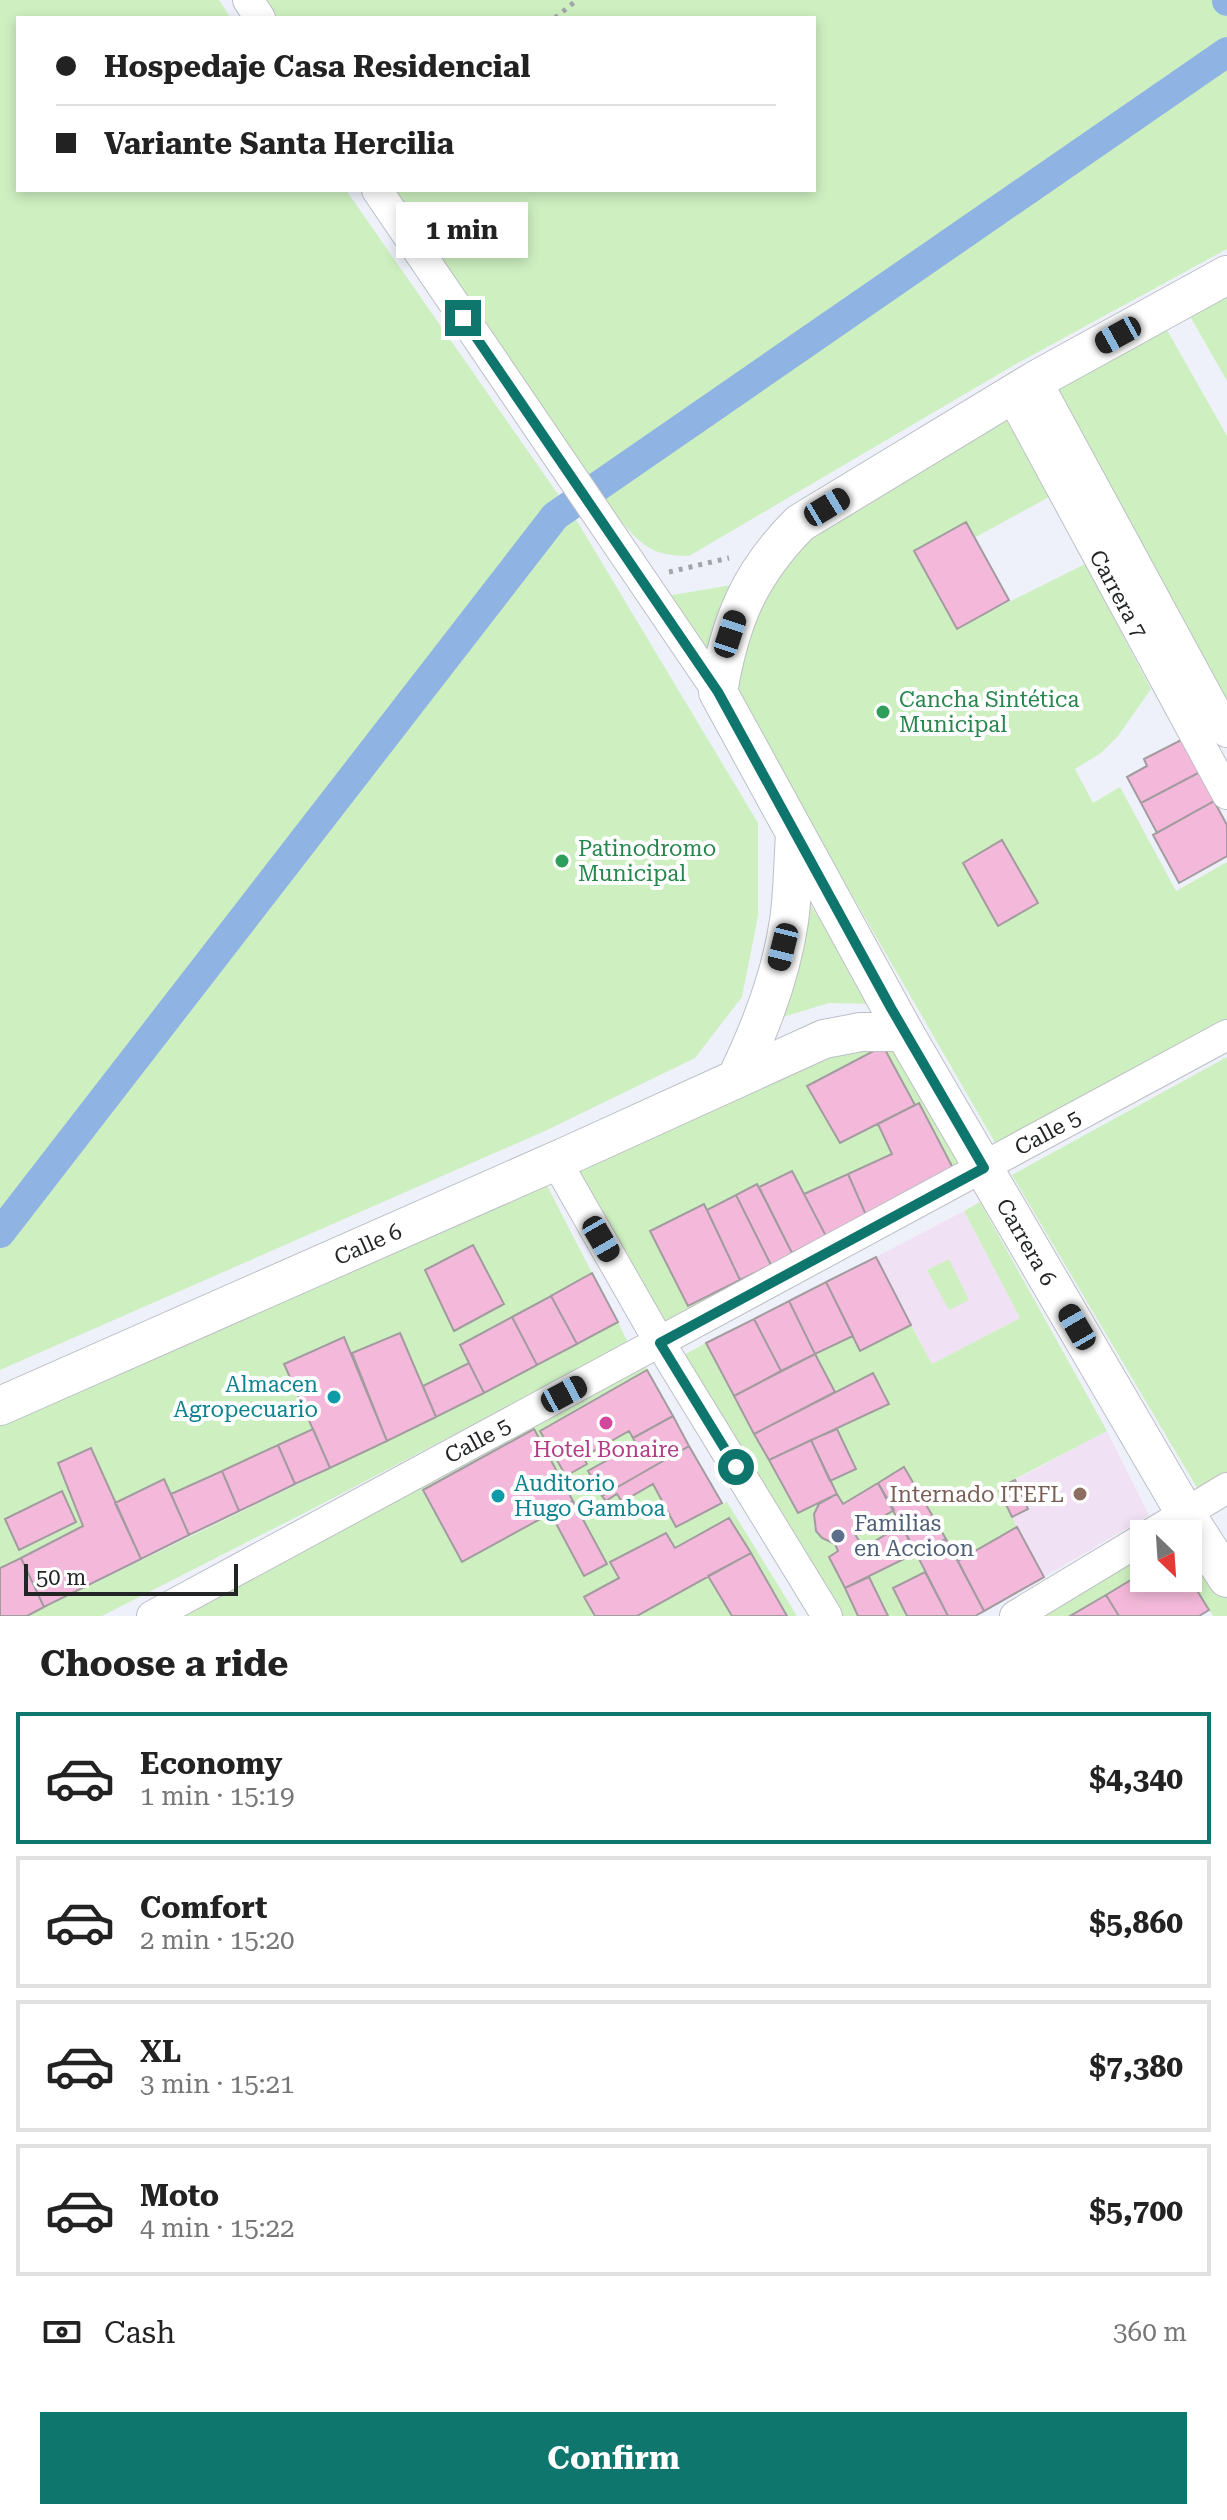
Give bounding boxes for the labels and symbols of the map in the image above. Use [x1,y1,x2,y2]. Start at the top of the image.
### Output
callout: 1 min [397,202,529,258]
route end [445,300,481,336]
car [1091,313,1145,357]
car [800,484,854,530]
street label: Carrera 7 [1084,546,1152,642]
car [711,607,749,661]
place label: Cancha Sintética Municipal [899,687,1079,737]
marker: Cancha Sintética Municipal [874,703,892,721]
place label: Patinodromo Municipal [578,836,716,886]
marker: Patinodromo Municipal [553,852,571,870]
car [766,921,800,973]
street label: Calle 5 [1010,1104,1085,1160]
street label: Carrera 6 [991,1194,1061,1290]
car [579,1212,623,1266]
street label: Calle 6 [330,1218,406,1270]
car [1055,1300,1099,1354]
place label: Almacen Agropecuario [173,1372,318,1422]
car [537,1372,591,1416]
marker: Almacen Agropecuario [325,1388,343,1406]
street label: Calle 5 [440,1413,515,1468]
marker: Hotel Bonaire [597,1414,615,1432]
place label: Hotel Bonaire [533,1437,679,1462]
route start [718,1449,754,1485]
place label: Auditorio Hugo Gamboa [514,1471,666,1521]
place label: Internado ITEFL [889,1482,1064,1507]
marker: Internado ITEFL [1071,1485,1089,1503]
marker: Auditorio Hugo Gamboa [489,1487,507,1505]
place label: Familias en Accioon [854,1511,974,1561]
north arrow [1130,1520,1202,1592]
marker: Familias en Accioon [829,1527,847,1545]
scale bar [24,1560,238,1596]

